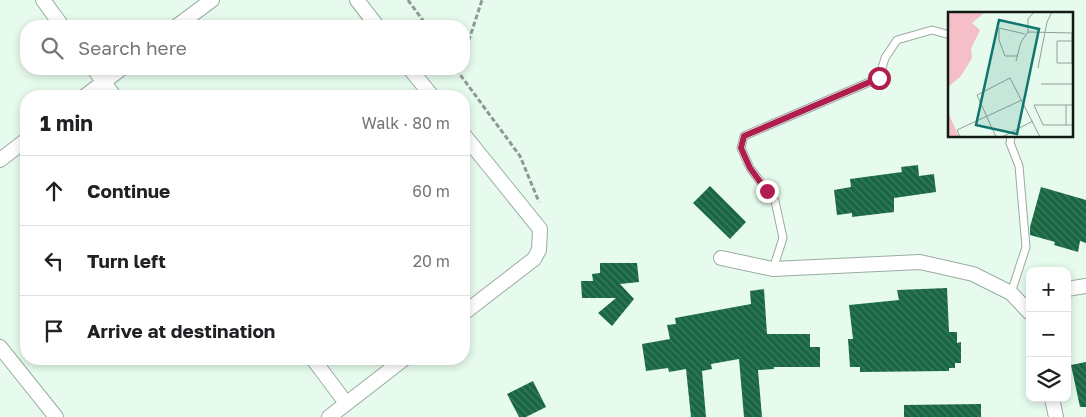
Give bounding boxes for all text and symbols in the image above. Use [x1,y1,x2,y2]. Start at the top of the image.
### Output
inset map [948,12,1074,138]
search box [20,20,470,75]
icon: search [38,34,66,62]
text: Search here [78,36,187,59]
route start [868,67,891,90]
text: 1 min [40,110,93,136]
text: Walk · 80 m [361,113,450,133]
icon: ahead [40,177,68,205]
text: Continue [87,179,170,202]
route end [756,180,779,203]
text: 60 m [412,181,450,201]
icon: left [40,247,68,275]
text: Turn left [87,249,166,272]
text: 20 m [413,251,450,271]
map controls [1026,267,1071,402]
button: + [1026,267,1071,312]
button: − [1026,312,1071,357]
icon: arrive [40,317,68,345]
text: Arrive at destination [87,319,275,342]
button: layers [1026,357,1071,402]

